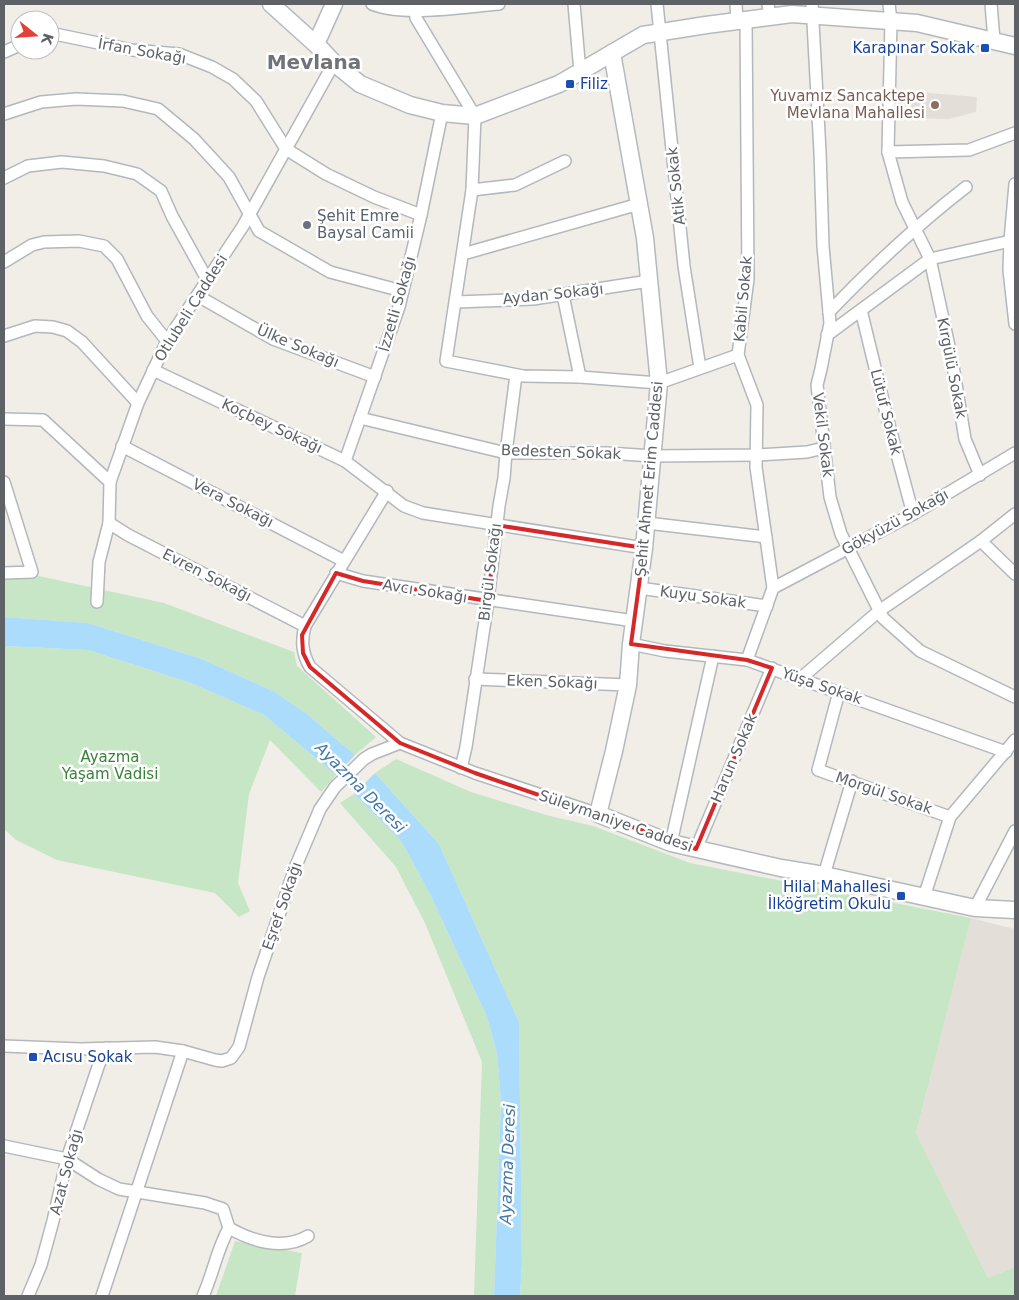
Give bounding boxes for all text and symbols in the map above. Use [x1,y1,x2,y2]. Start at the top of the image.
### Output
north arrow [10,10,60,60]
text: K [38,31,57,47]
street label: İrfan Sokağı [96,33,188,68]
place label: Karapınar Sokak [853,39,975,57]
marker: Karapınar Sokak [979,42,991,54]
district label: Mevlana [267,50,361,74]
place label: Filiz [580,75,608,93]
marker: Filiz [564,78,576,90]
place label: Yuvamız Sancaktepe Mevlana Mahallesi [769,87,925,122]
marker: Yuvamız Sancaktepe Mevlana Mahallesi [929,99,941,111]
street label: Atik Sokak [663,146,689,226]
place label: Şehit Emre Baysal Camii [317,207,414,242]
marker: Şehit Emre Baysal Camii [301,219,313,231]
street label: Otlubeli Caddesi [151,251,231,365]
street label: İzzetli Sokağı [374,254,419,354]
street label: Kabil Sokak [730,255,756,343]
street label: Aydan Sokağı [502,280,604,308]
street label: Kırgülü Sokak [933,316,971,420]
street label: Ülke Sokağı [254,320,342,371]
street label: Lütuf Sokak [867,367,905,457]
street label: Şehit Ahmet Erim Caddesi [631,380,667,578]
street label: Vekil Sokak [809,392,837,479]
street label: Koçbey Sokağı [219,395,325,457]
street label: Bedesten Sokak [500,441,622,463]
street label: Vera Sokağı [190,475,276,531]
street label: Gökyüzü Sokağı [838,485,952,559]
street label: Birgül Sokağı [475,522,505,622]
street label: Evren Sokağı [159,545,255,605]
street label: Avcı Sokağı [381,575,469,607]
street label: Kuyu Sokak [659,582,748,612]
street label: Yüşa Sokak [779,664,865,708]
street label: Eken Sokağı [506,671,598,693]
street label: Harun Sokak [707,710,761,805]
water label: Ayazma Deresi [311,737,410,837]
park label: Ayazma Yaşam Vadisi [61,748,158,783]
street label: Morgül Sokak [833,768,935,818]
street label: Süleymaniye Caddesi [537,786,695,856]
street label: Eşref Sokağı [258,859,306,953]
place label: Hilal Mahallesi İlköğretim Okulu [768,878,891,913]
marker: Hilal Mahallesi İlköğretim Okulu [895,890,907,902]
place label: Acısu Sokak [43,1048,133,1066]
marker: Acısu Sokak [27,1051,39,1063]
water label: Ayazma Deresi [496,1103,519,1226]
street label: Azat Sokağı [46,1127,86,1217]

